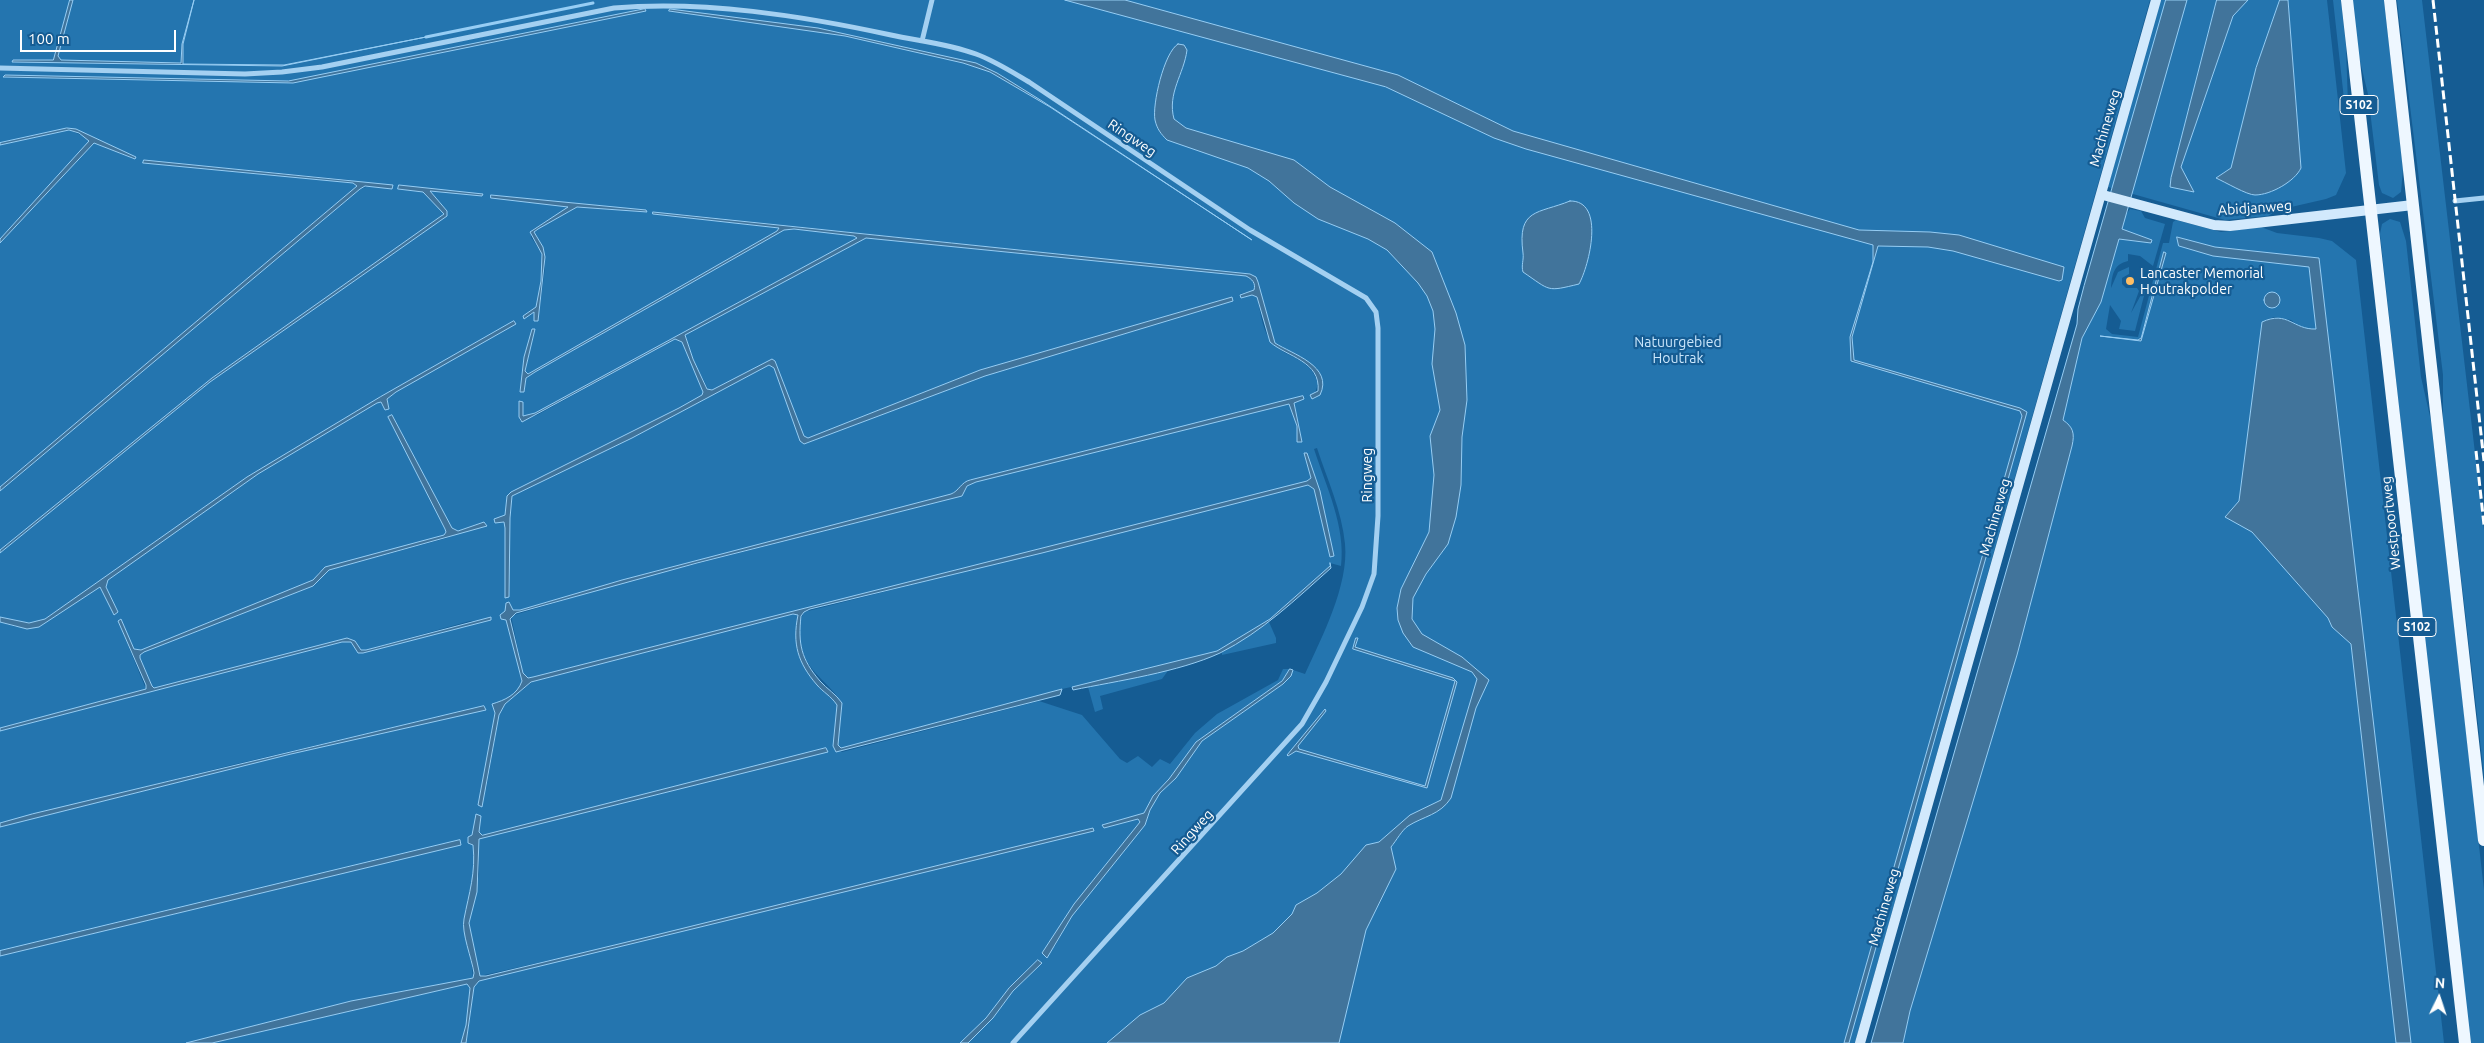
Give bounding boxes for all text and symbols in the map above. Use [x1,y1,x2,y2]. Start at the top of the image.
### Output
scale bar [22,20,179,52]
text: 100 m [28,30,70,47]
street label: Machineweg [2086,87,2124,169]
road number: S102 [2340,96,2378,114]
street label: Ringweg [1105,116,1159,160]
street label: Abidjanweg [2217,197,2293,219]
place label: Lancaster Memorial Houtrakpolder [2140,265,2264,298]
marker: Lancaster Memorial Houtrakpolder [2124,275,2136,287]
park label: Natuurgebied Houtrak [1634,334,1722,367]
street label: Ringweg [1359,448,1375,502]
street label: Westpoortweg [2378,475,2404,571]
street label: Machineweg [1976,476,2014,558]
road number: S102 [2398,618,2436,636]
street label: Ringweg [1167,806,1217,858]
street label: Machineweg [1865,866,1903,948]
north arrow [2414,973,2464,1023]
text: N [2434,975,2446,991]

